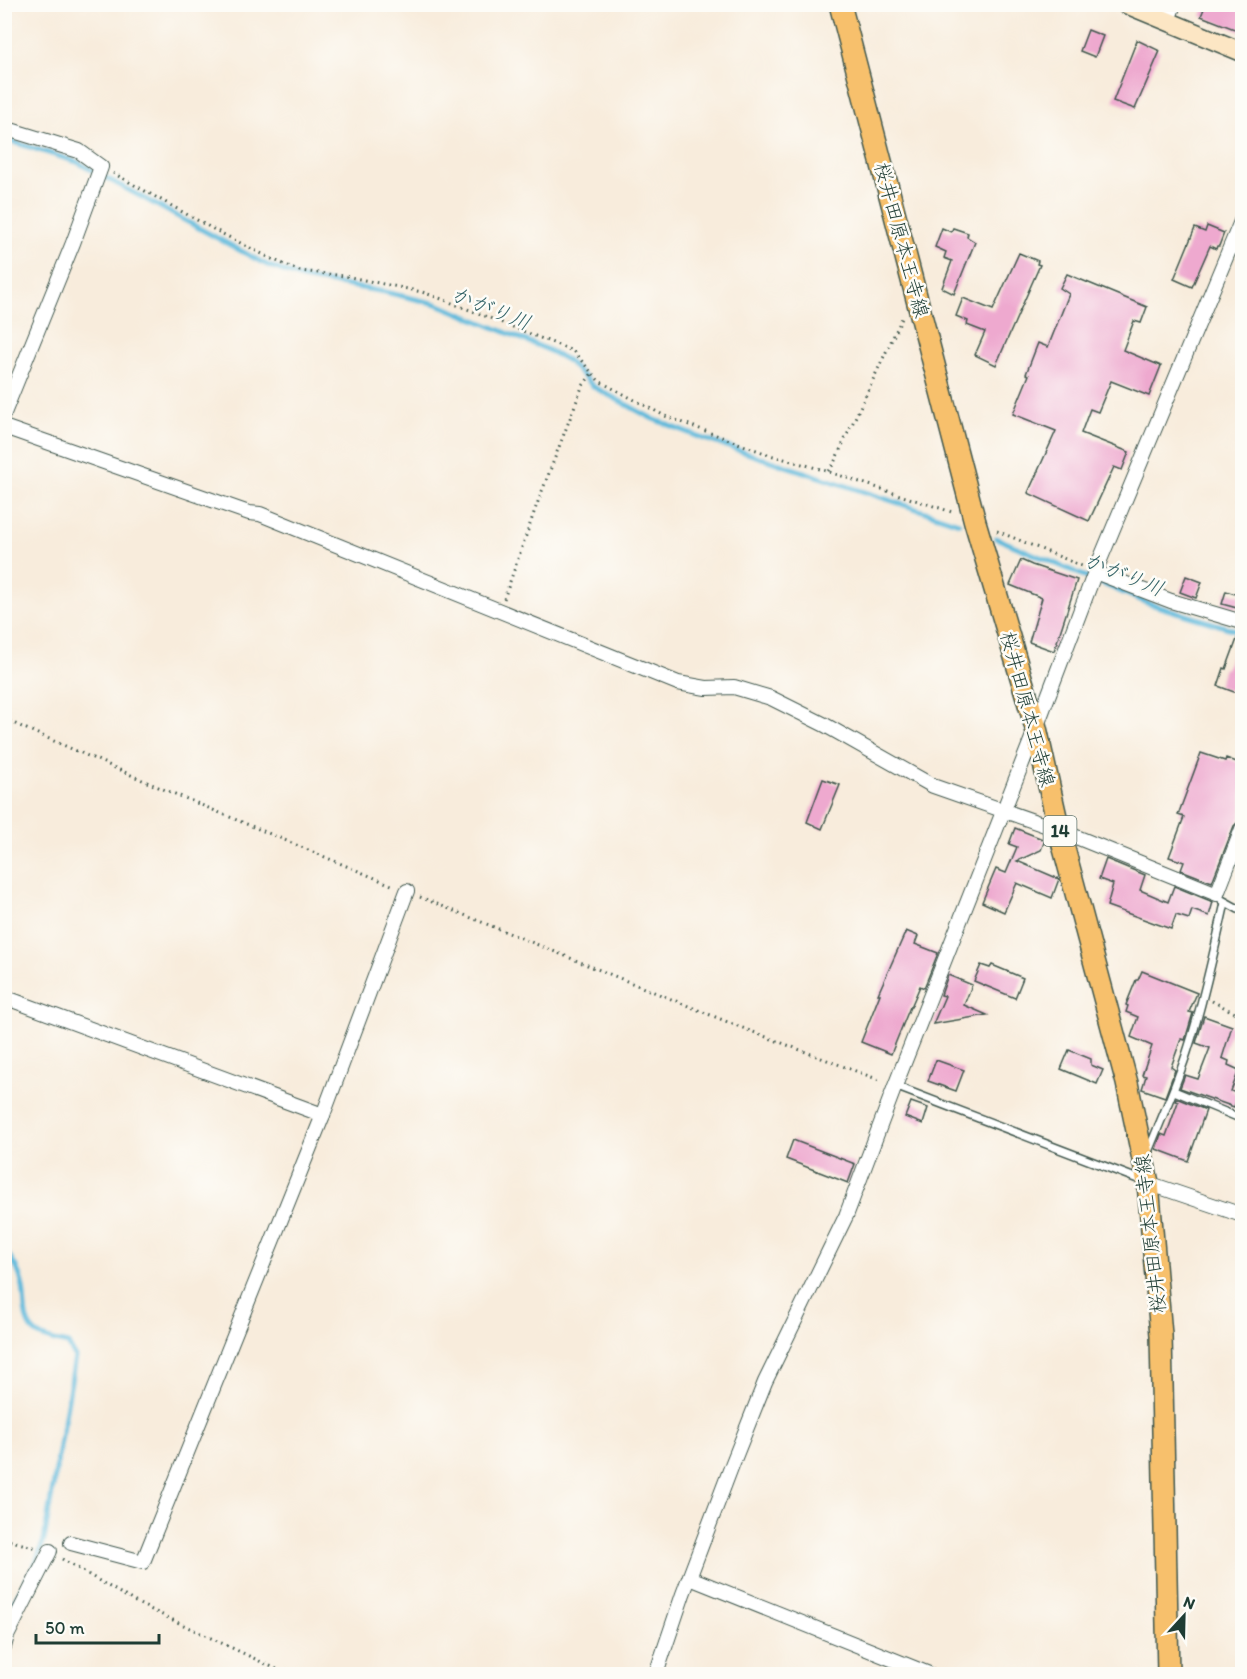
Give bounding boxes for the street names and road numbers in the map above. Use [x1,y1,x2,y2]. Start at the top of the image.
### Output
street label: 桜井田原本王寺線 [870,160,934,320]
street label: 桜井田原本王寺線 [996,629,1060,789]
road number: 14 [1044,816,1076,846]
street label: 桜井田原本王寺線 [1130,1153,1170,1315]

